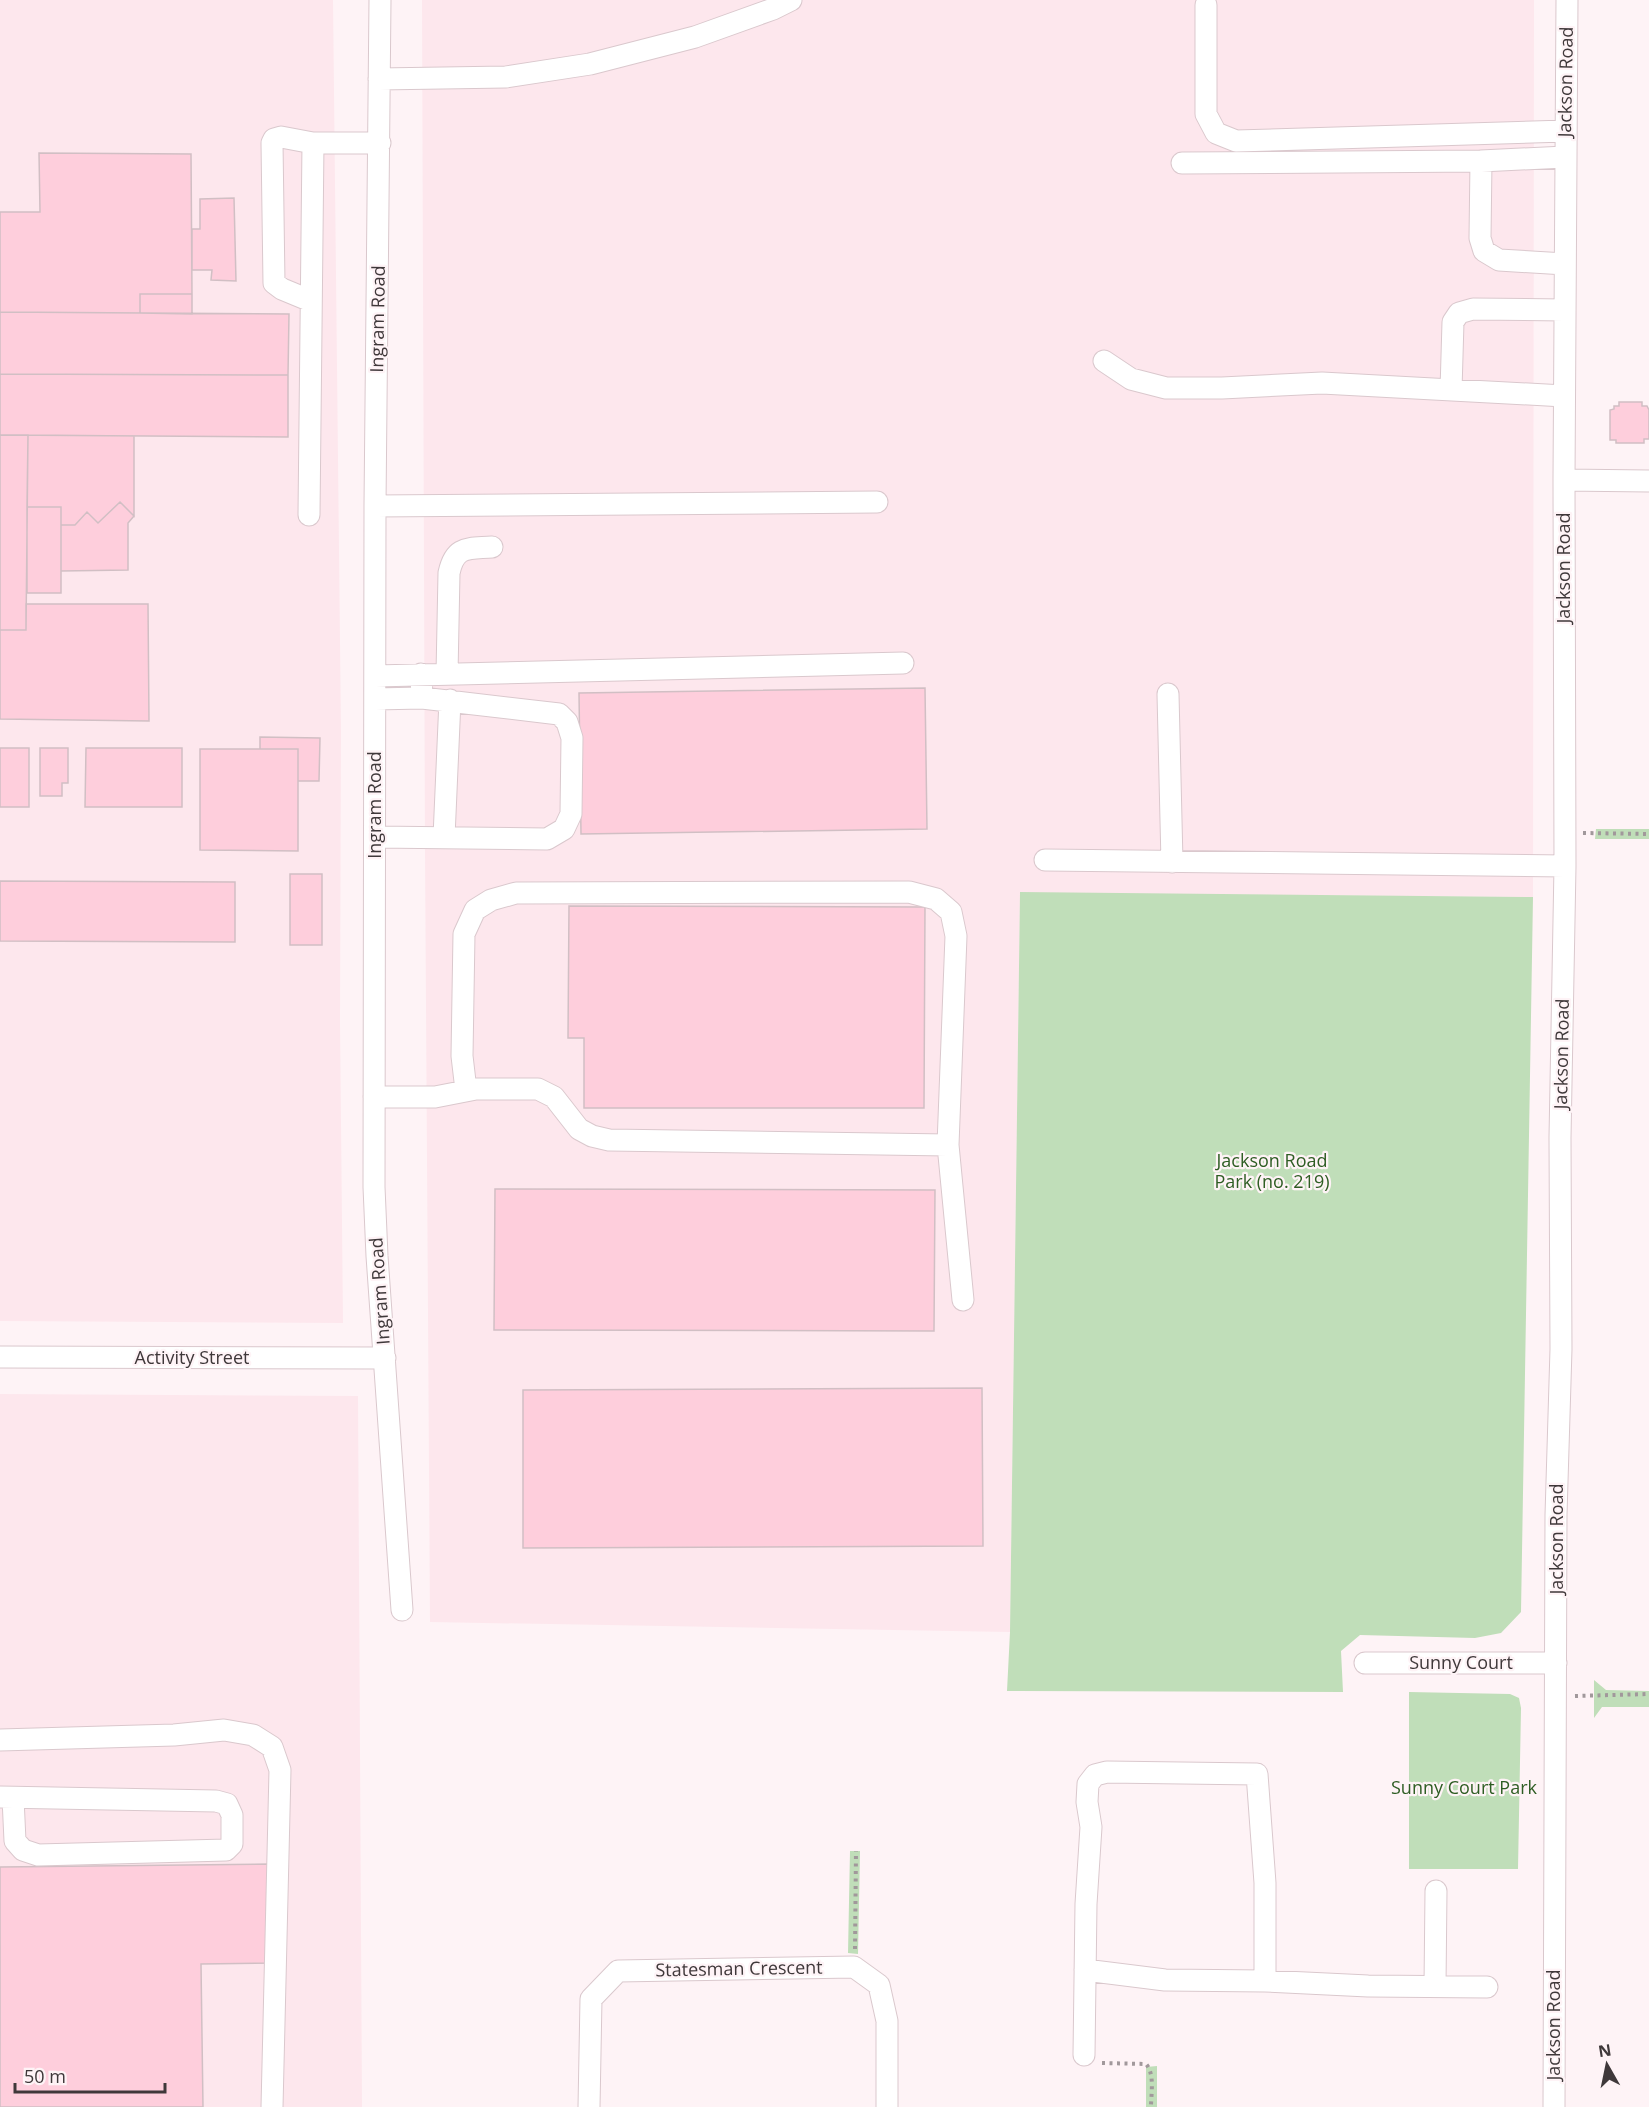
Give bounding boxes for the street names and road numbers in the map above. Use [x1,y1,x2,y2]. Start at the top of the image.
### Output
street label: Jackson Road [1552,26,1578,140]
street label: Ingram Road [364,265,390,373]
street label: Jackson Road [1551,513,1575,626]
street label: Ingram Road [362,751,386,859]
street label: Jackson Road [1548,998,1574,1112]
street label: Ingram Road [363,1237,395,1346]
street label: Activity Street [135,1345,249,1369]
street label: Jackson Road [1544,1484,1568,1597]
street label: Sunny Court [1409,1650,1513,1674]
street label: Statesman Crescent [655,1955,823,1981]
street label: Jackson Road [1541,1970,1565,2083]

